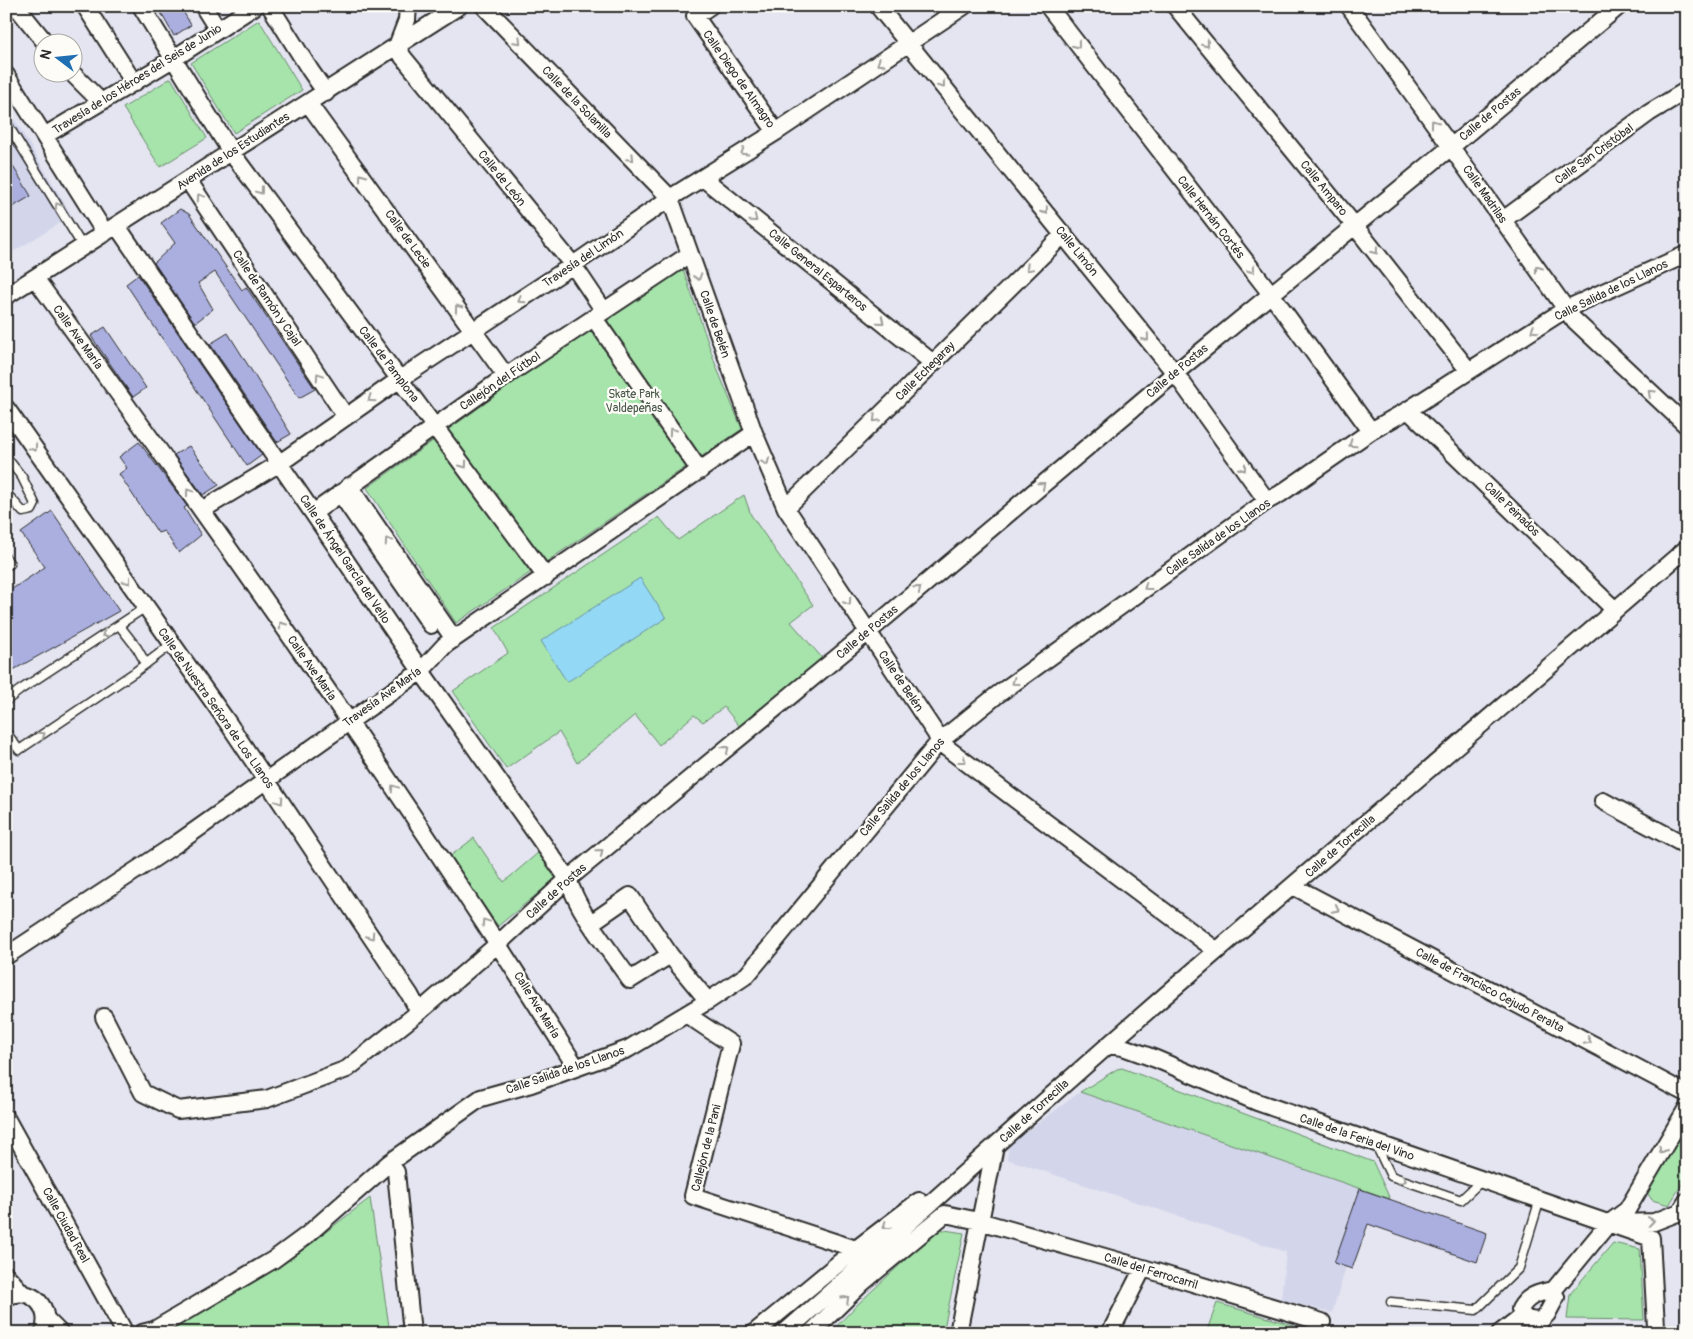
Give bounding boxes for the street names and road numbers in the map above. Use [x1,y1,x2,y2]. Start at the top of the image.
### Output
street label: Travesía de los Héroes del Seis de Junio [50,21,225,138]
street label: Calle Diego de Almagro [699,28,778,131]
street label: Calle de la Solanilla [538,63,615,142]
street label: Calle de Postas [1456,84,1525,145]
street label: Avenida de los Estudiantes [174,109,293,194]
street label: Calle San Cristóbal [1552,121,1637,188]
street label: Calle de León [474,147,529,210]
street label: Calle Amparo [1297,157,1351,220]
street label: Calle Madrilas [1459,162,1510,227]
street label: Calle Hernán Cortés [1174,173,1248,262]
street label: Calle de Lecie [381,207,434,272]
street label: Calle Limón [1052,223,1101,279]
street label: Travesía del Limón [540,226,627,291]
street label: Calle General Esparteros [765,226,871,315]
street label: Calle de Ramón y Cajal [229,247,304,349]
street label: Calle Salida de los Llanos [1552,256,1671,324]
street label: Calle de Belén [696,288,733,360]
street label: Calle Ave María [49,302,106,373]
street label: Calle de Pamplona [355,323,422,406]
street label: Calle Echegaray [893,339,958,404]
street label: Calle de Postas [1143,341,1212,402]
street label: Callejón del Fútbol [457,349,544,414]
street label: Calle Peinados [1481,479,1543,540]
street label: Calle de Ángel García del Vello [296,491,394,627]
street label: Calle Salida de los Llanos [1163,495,1274,579]
street label: Calle de Postas [833,602,902,663]
street label: Calle de Nuestra Señora de Los Llanos [154,625,277,792]
street label: Calle Ave María [284,633,340,704]
street label: Calle de Belén [875,648,927,715]
street label: Travesía Ave María [340,664,425,731]
street label: Calle Salida de los Llanos [857,734,948,840]
street label: Calle de Torrecilla [1302,812,1379,881]
street label: Calle de Postas [523,860,590,922]
street label: Calle de Francisco Cejudo Peralta [1413,945,1567,1036]
street label: Calle Ave María [510,969,563,1042]
street label: Calle Salida de los Llanos [504,1043,627,1098]
street label: Calle de Torrecilla [997,1076,1072,1146]
street label: Callejón de la Pani [688,1103,725,1193]
street label: Calle de la Feria del Vino [1298,1111,1417,1164]
street label: Calle Ciudad Real [39,1185,93,1266]
street label: Calle del Ferrocarril [1102,1250,1200,1293]

